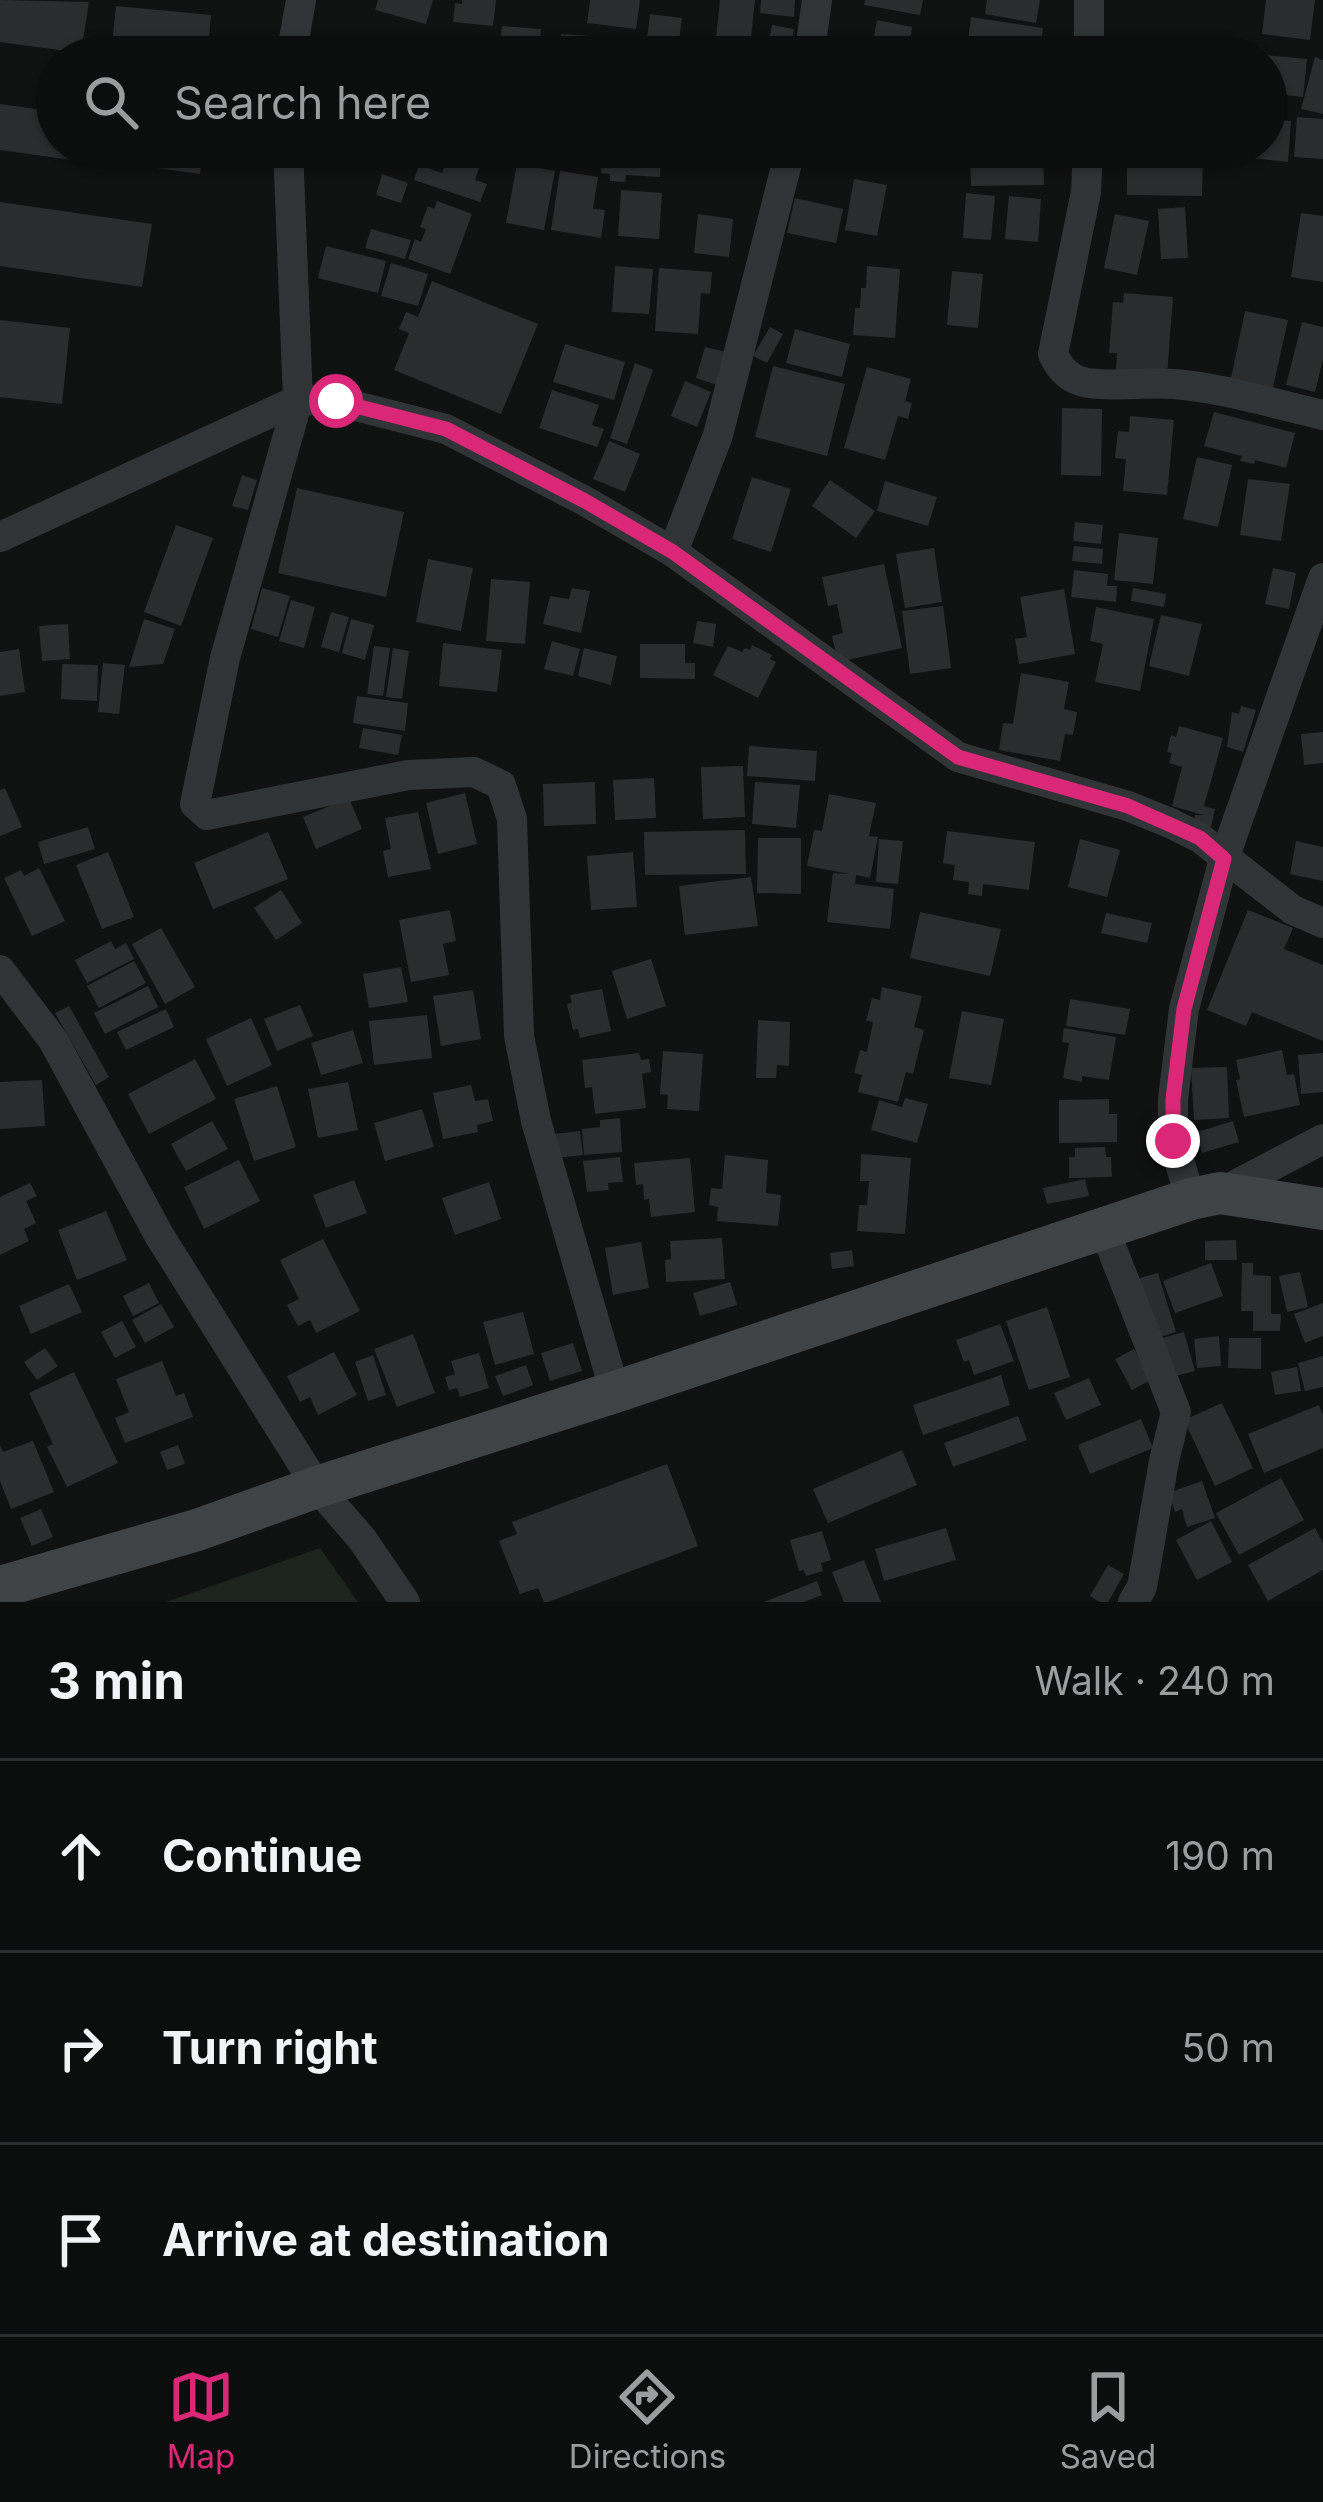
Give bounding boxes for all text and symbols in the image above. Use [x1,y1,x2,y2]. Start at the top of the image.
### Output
search box [36,36,1287,168]
icon: search [78,69,144,135]
text: Search here [174,75,431,130]
route start [309,374,363,428]
route end [1146,1114,1200,1168]
text: 3 min [48,1650,185,1711]
text: Walk · 240 m [1035,1657,1275,1704]
icon: ahead [48,1823,114,1889]
text: Continue [162,1828,362,1883]
text: 190 m [1165,1832,1275,1879]
icon: right [48,2015,114,2081]
text: Turn right [162,2020,378,2075]
text: 50 m [1182,2024,1275,2071]
icon: arrive [48,2207,114,2273]
text: Arrive at destination [162,2212,609,2267]
tab: Map [167,2364,235,2476]
tab: Directions [569,2364,726,2476]
tab: Saved [1060,2364,1156,2476]

